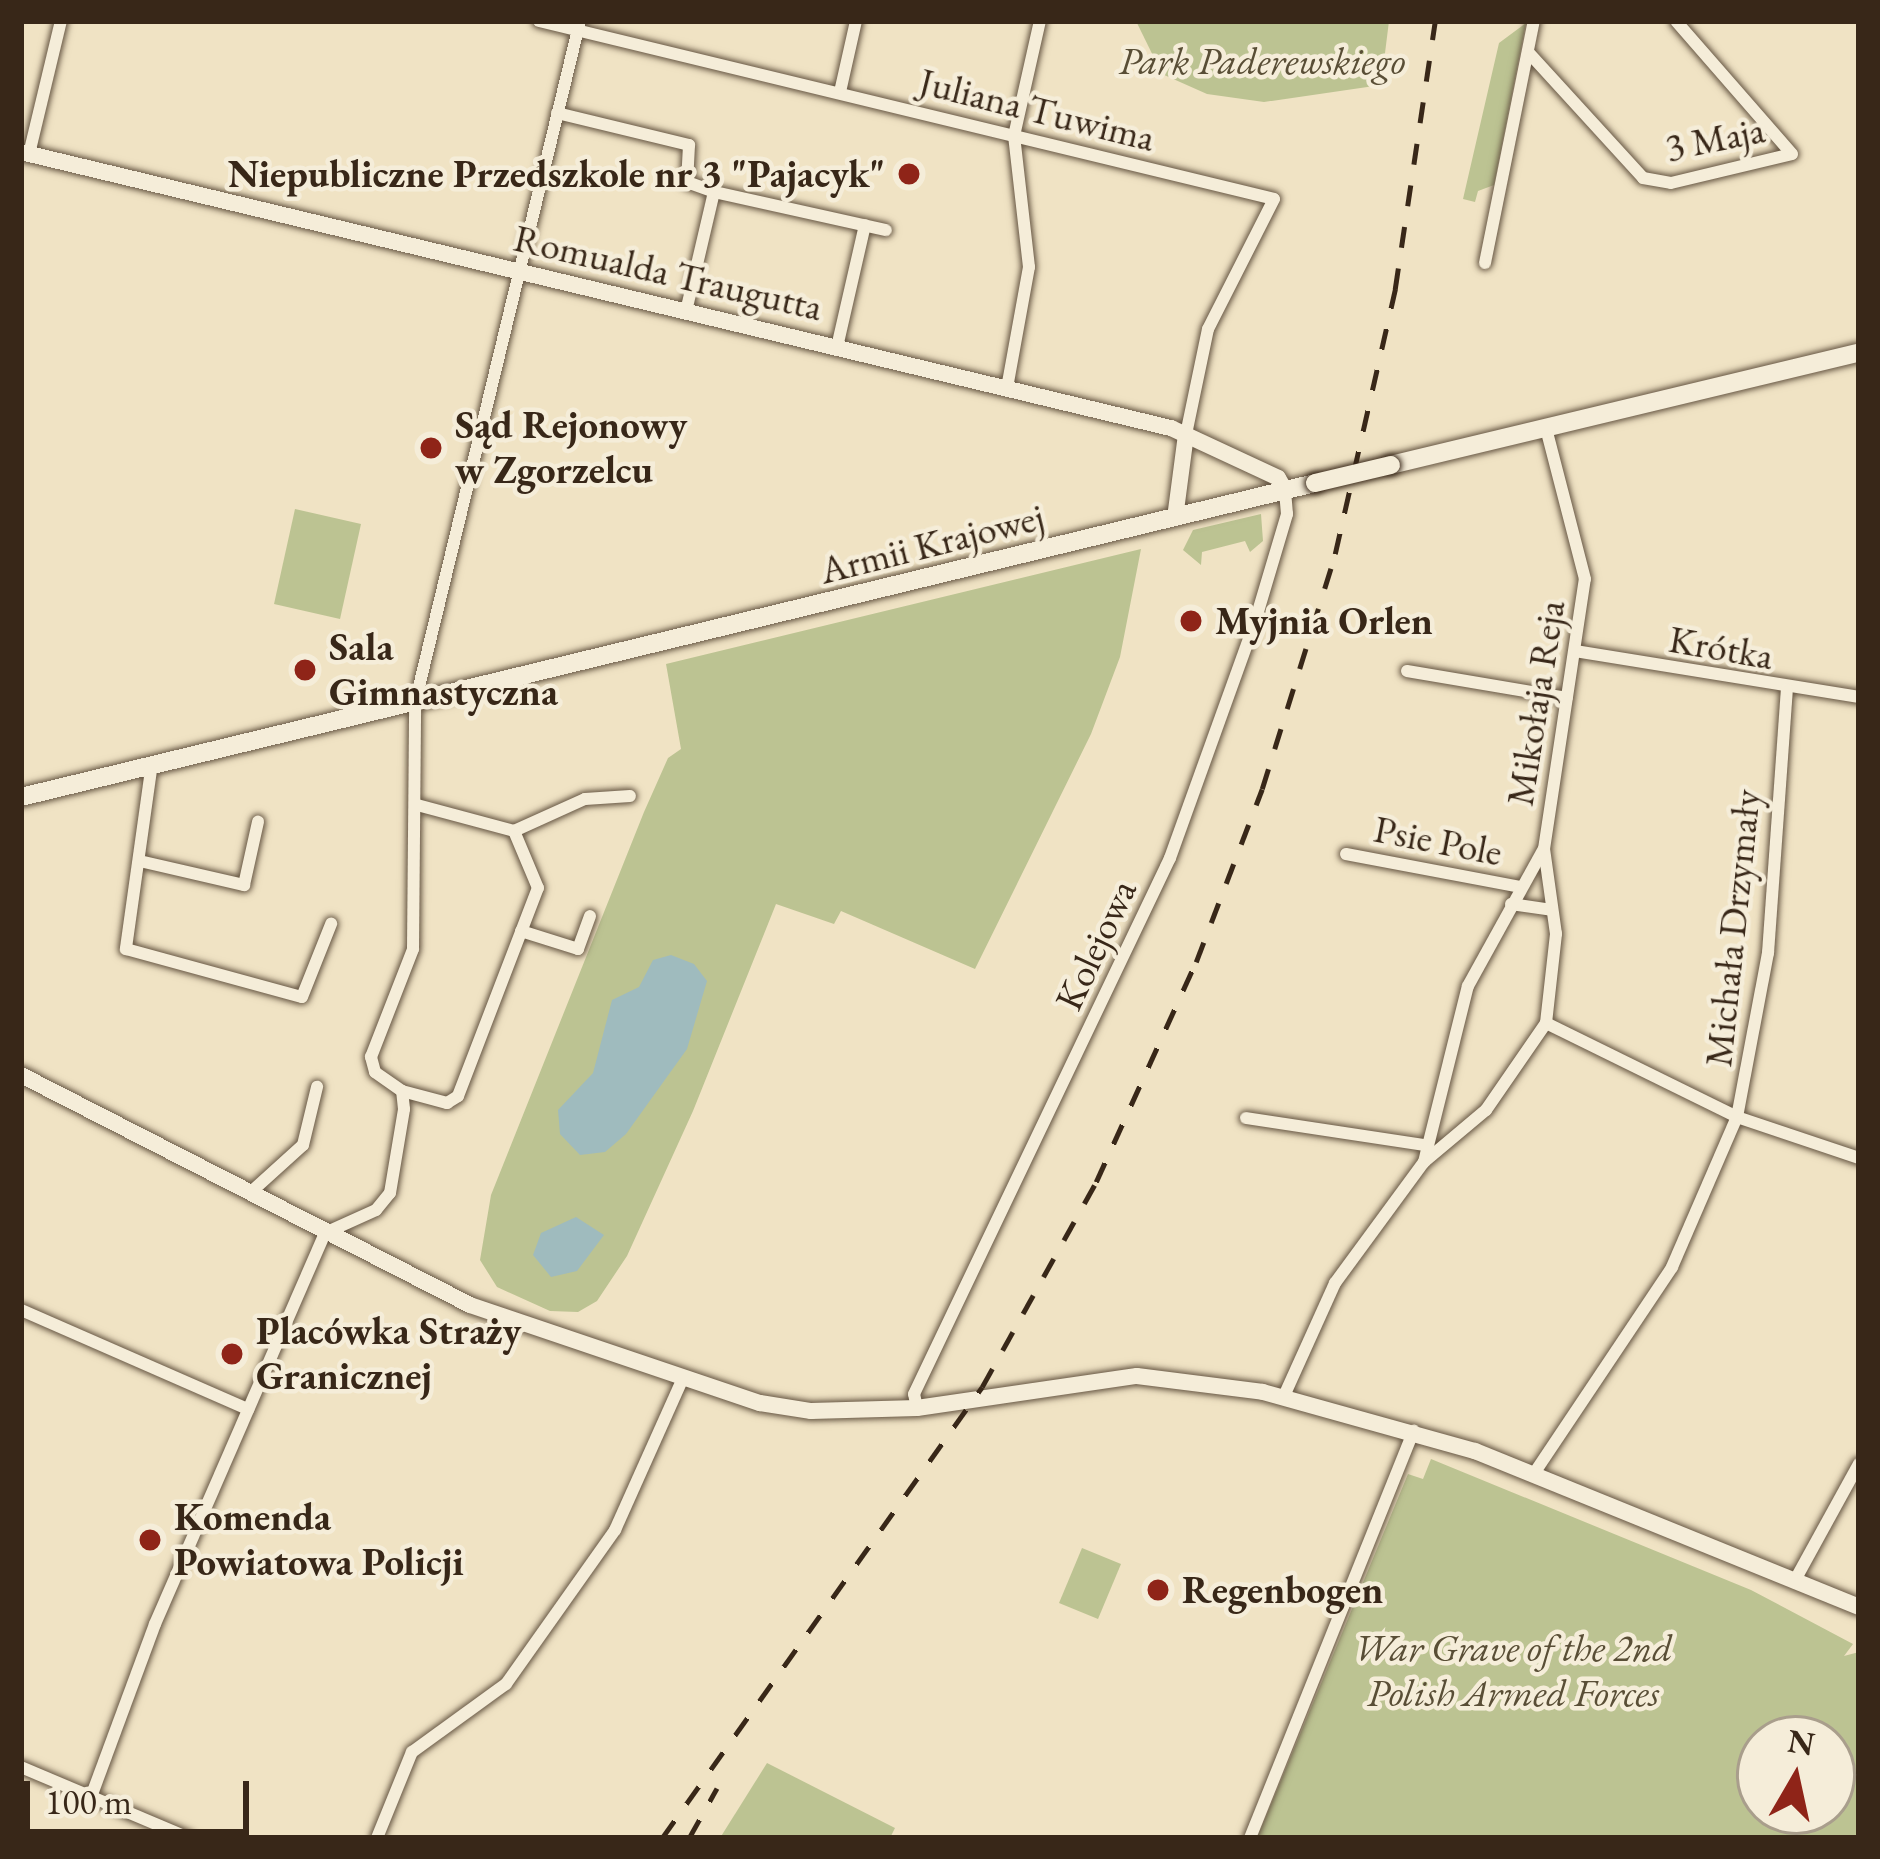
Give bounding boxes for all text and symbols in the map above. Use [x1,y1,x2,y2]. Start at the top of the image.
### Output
park label: Park Paderewskiego [1118,38,1406,84]
street label: Juliana Tuwima [914,58,1160,162]
street label: 3 Maja [1661,106,1769,172]
place label: Niepubliczne Przedszkole nr 3 "Pajacyk" [228,151,885,197]
marker: Niepubliczne Przedszkole nr 3 "Pajacyk" [896,161,922,187]
street label: Romualda Traugutta [509,215,827,331]
place label: Sąd Rejonowy w Zgorzelcu [455,403,687,494]
marker: Sąd Rejonowy w Zgorzelcu [418,435,444,461]
street label: Armii Krajowej [815,494,1049,594]
street label: Mikołaja Reja [1497,597,1575,809]
place label: Myjnia Orlen [1215,598,1433,644]
marker: Myjnia Orlen [1178,608,1204,634]
street label: Krótka [1665,616,1777,680]
place label: Sala Gimnastyczna [329,625,558,716]
marker: Sala Gimnastyczna [292,657,318,683]
street label: Michała Drzymały [1695,787,1771,1069]
street label: Psie Pole [1370,806,1506,876]
street label: Kolejowa [1045,872,1147,1018]
place label: Placówka Straży Granicznej [256,1309,521,1400]
marker: Placówka Straży Granicznej [219,1341,245,1367]
place label: Komenda Powiatowa Policji [174,1495,464,1586]
marker: Komenda Powiatowa Policji [137,1527,163,1553]
place label: Regenbogen [1182,1567,1383,1613]
marker: Regenbogen [1145,1577,1171,1603]
park label: War Grave of the 2nd Polish Armed Forces [1354,1626,1672,1717]
north arrow [1736,1715,1856,1835]
text: N [1785,1719,1818,1765]
scale bar [30,1757,255,1831]
text: 100 m [45,1778,132,1825]

